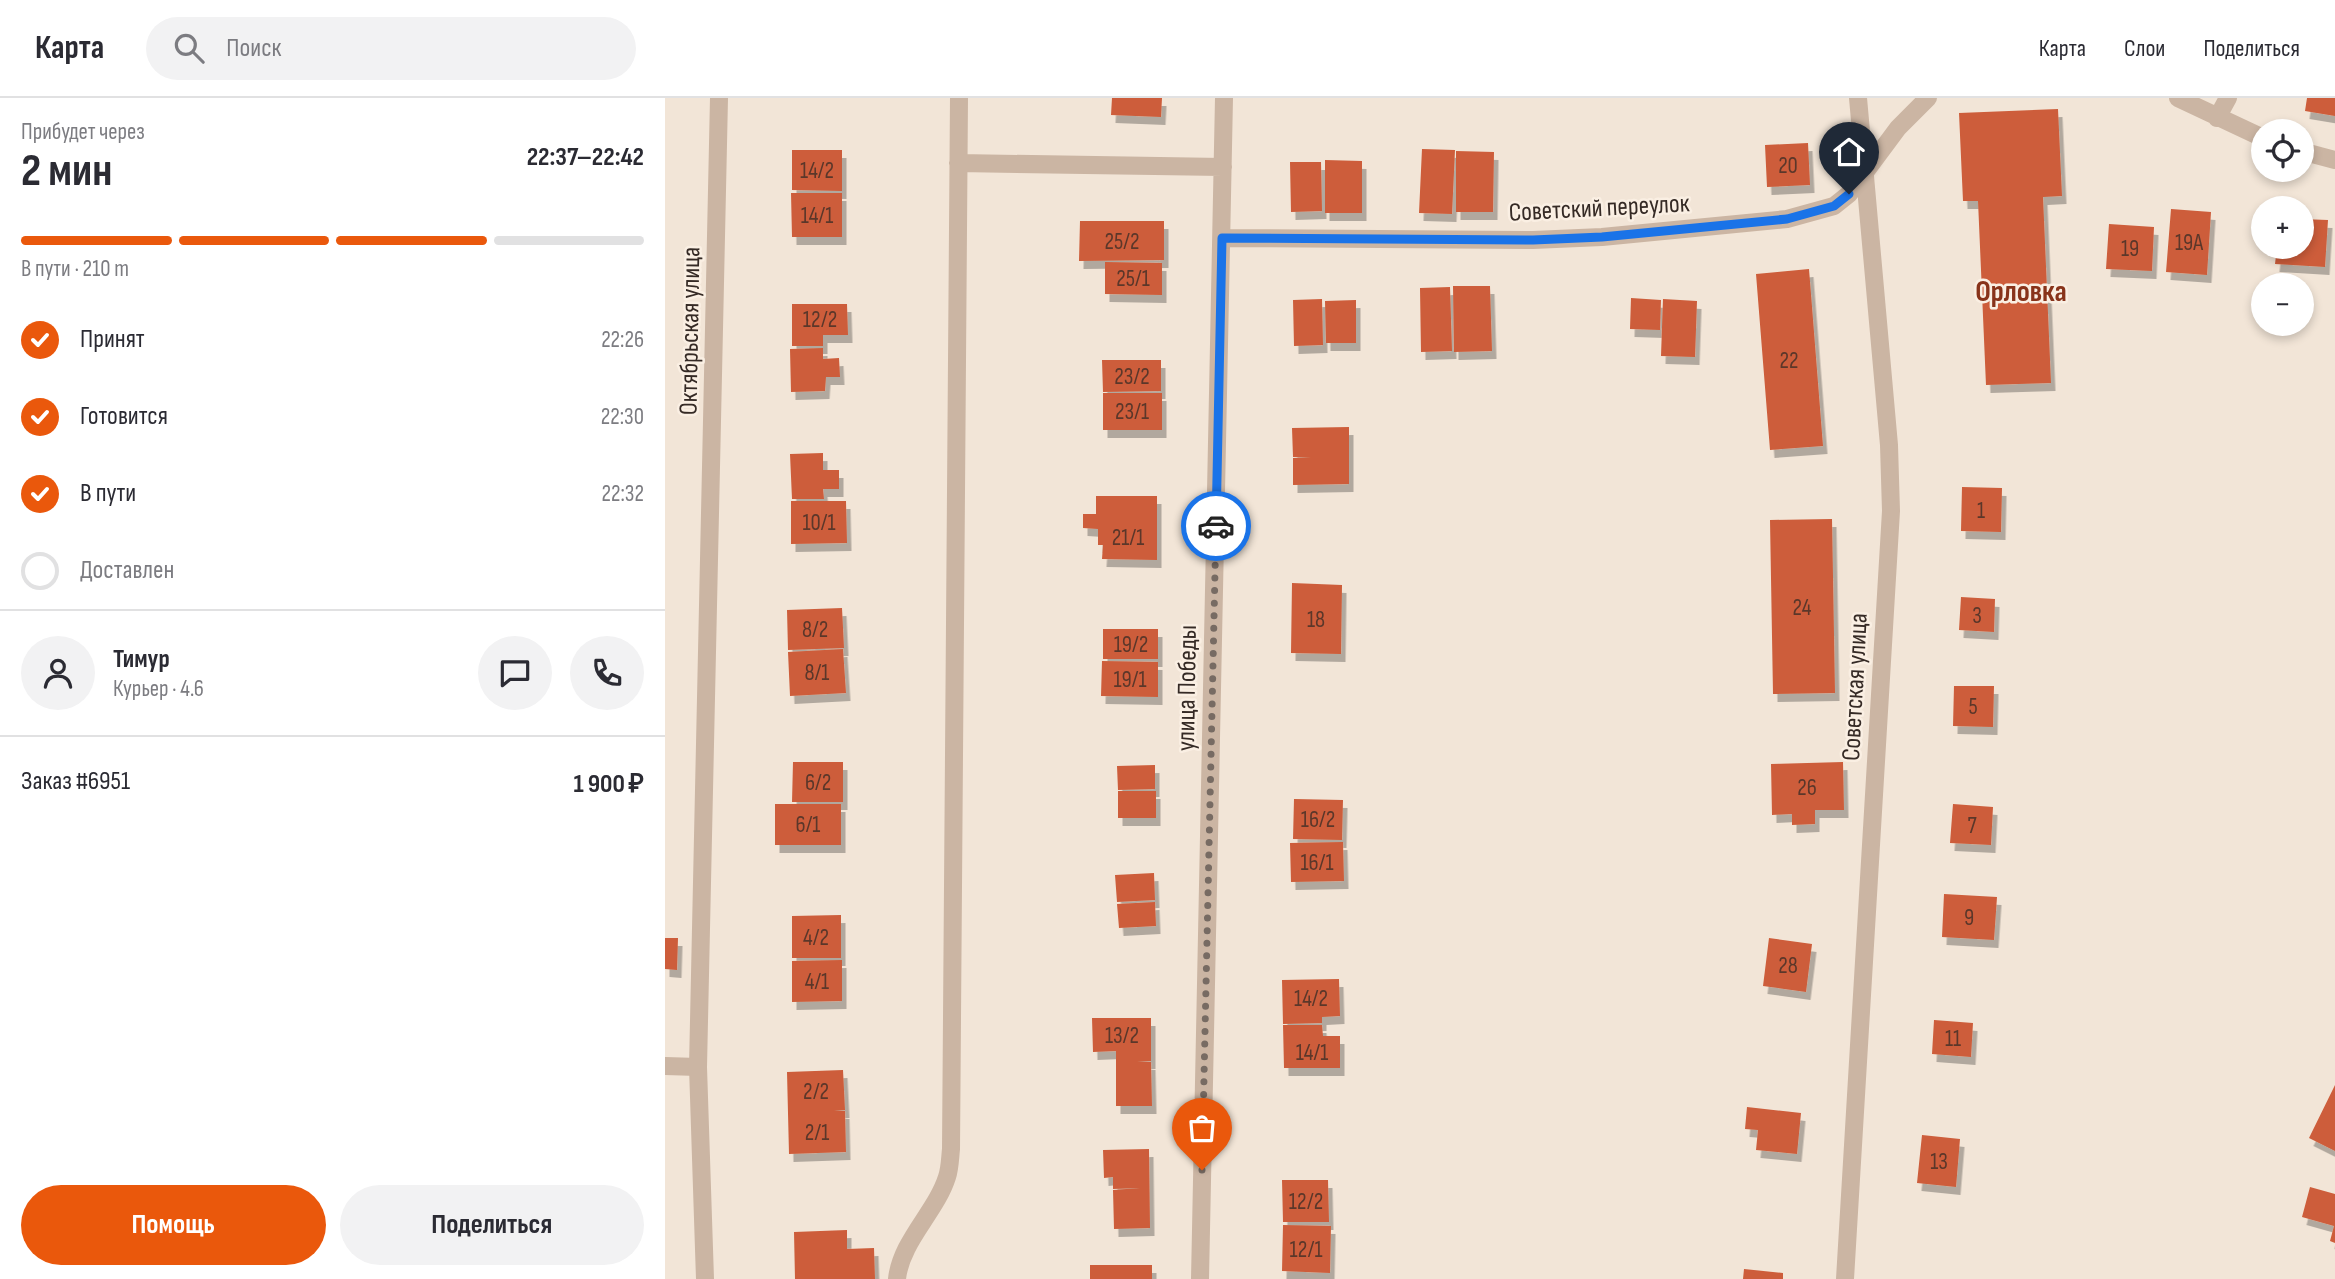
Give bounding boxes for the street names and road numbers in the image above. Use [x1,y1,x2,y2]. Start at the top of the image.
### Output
street label: Советский переулок [1508,188,1690,229]
street label: Октябрьская улица [674,247,707,415]
street label: Советская улица [1836,612,1875,762]
street label: улица Победы [1171,625,1204,751]

